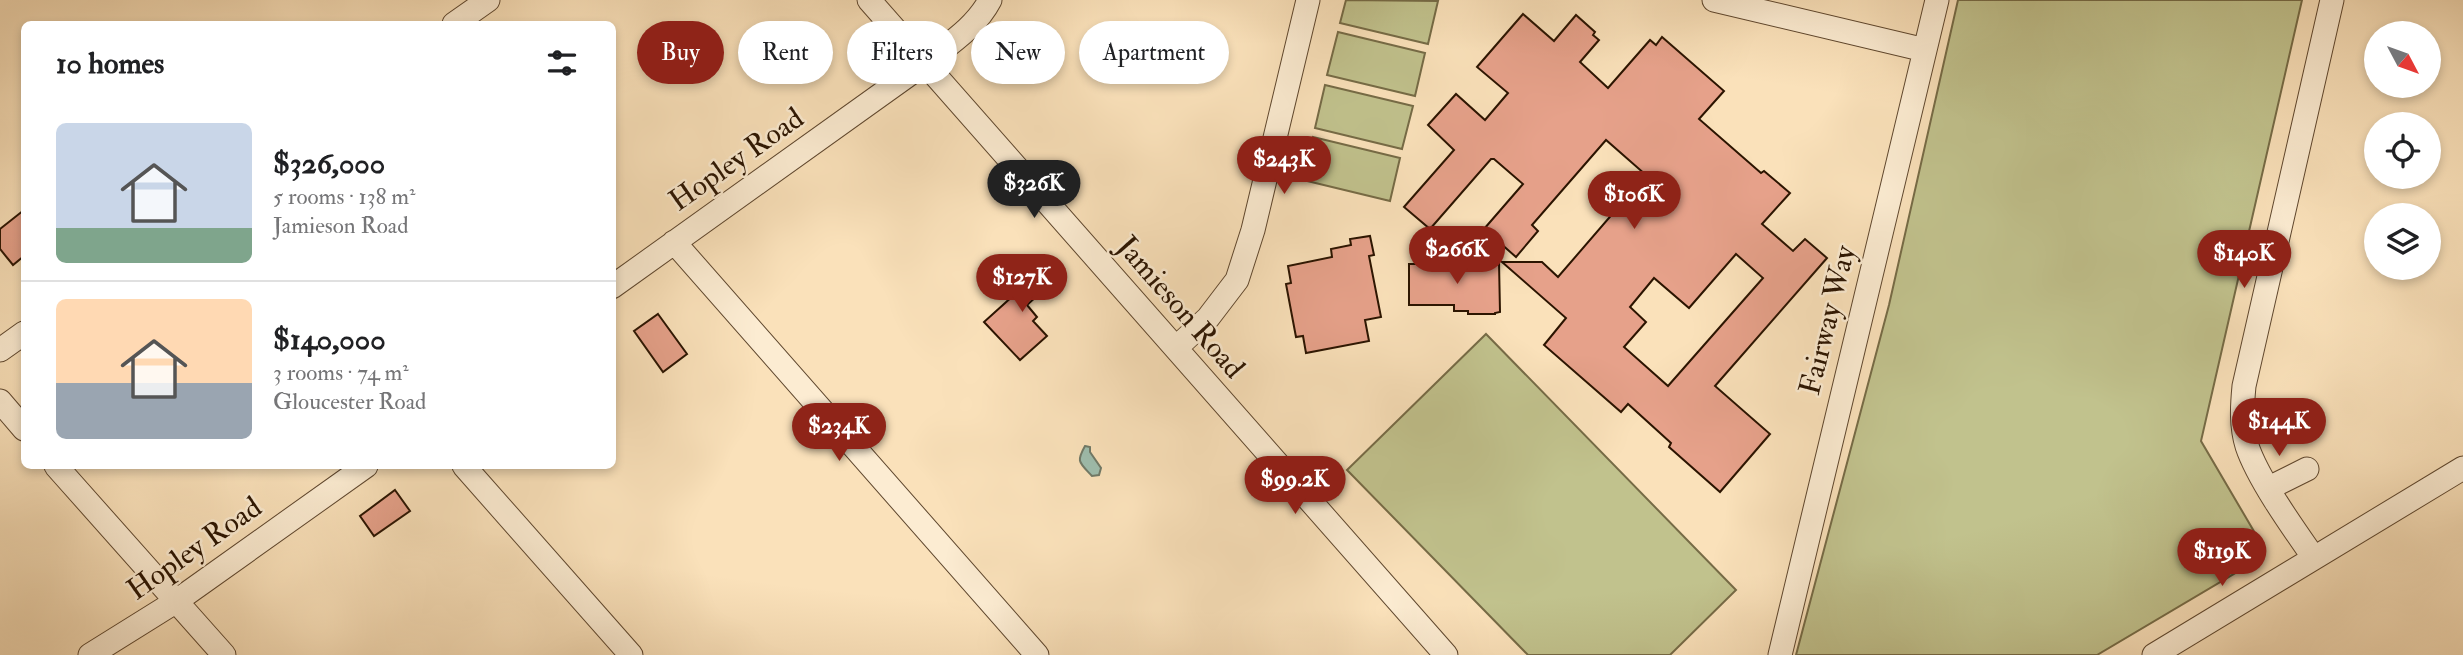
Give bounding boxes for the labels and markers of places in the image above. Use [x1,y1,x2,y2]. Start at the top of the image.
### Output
pin: $243K [1235,136,1333,196]
pin: $326K [985,160,1083,220]
pin: $106K [1585,172,1683,231]
pin: $266K [1408,226,1506,286]
pin: $140K [2195,230,2293,290]
pin: $127K [973,254,1071,314]
pin: $144K [2230,398,2328,458]
pin: $234K [790,404,888,463]
pin: $99.2K [1238,456,1352,516]
pin: $119K [2173,528,2271,588]

